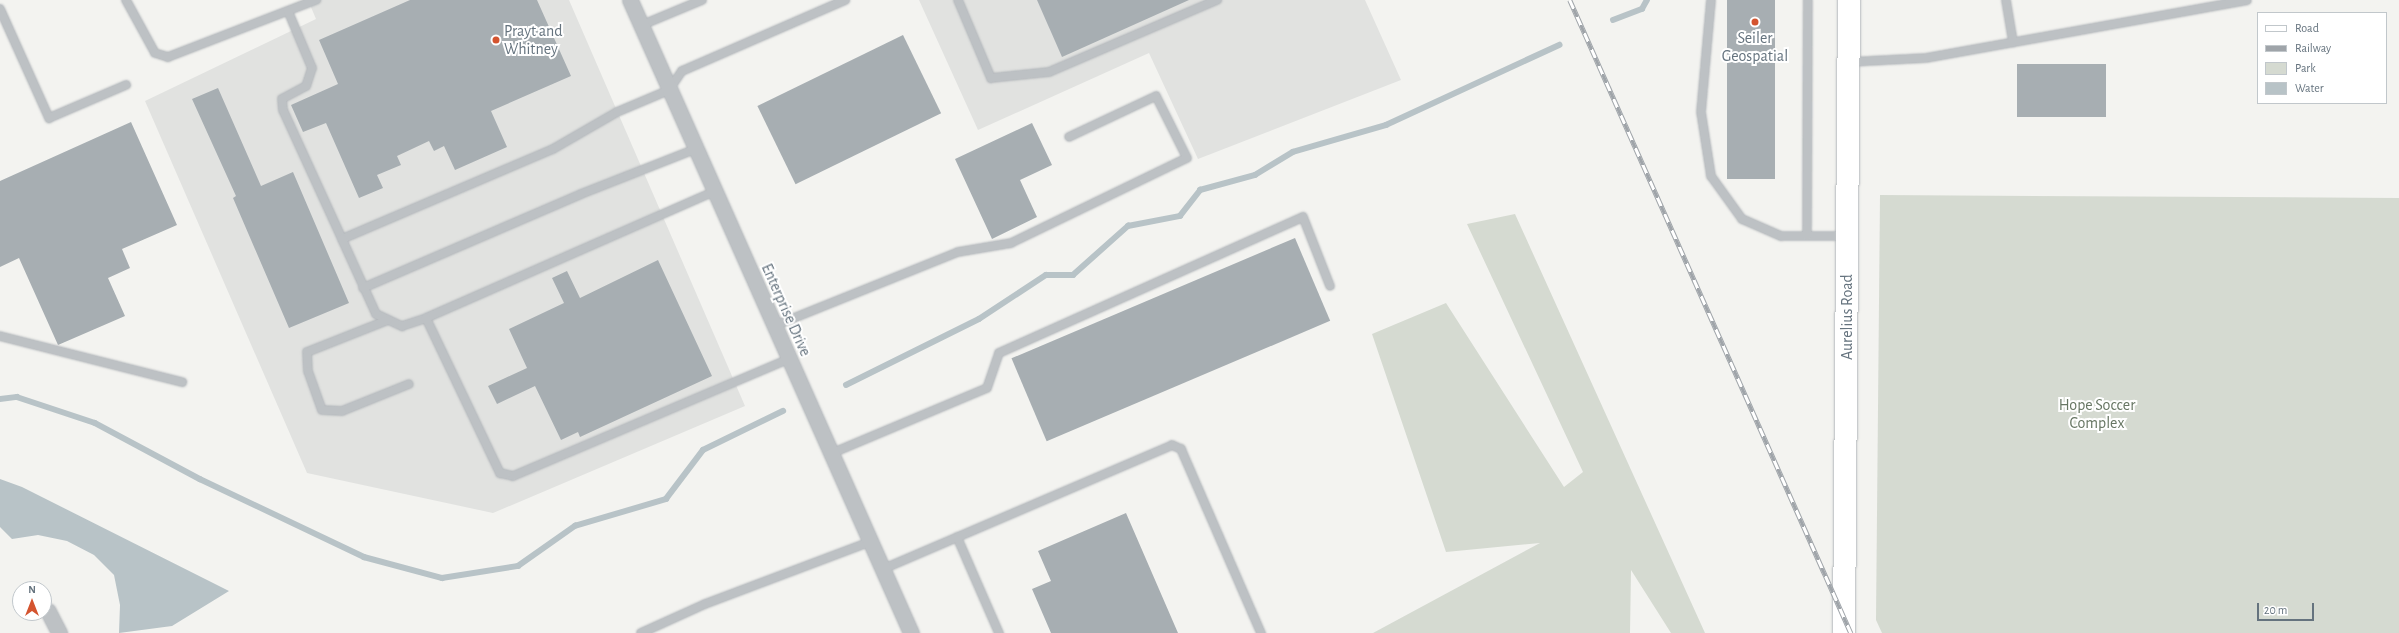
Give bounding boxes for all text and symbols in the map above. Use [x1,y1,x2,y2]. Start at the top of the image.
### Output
legend [2257,12,2387,104]
marker: Seiler Geospatial [1750,17,1760,27]
place label: Prayt and Whitney [504,21,563,59]
text: Road [2295,22,2319,34]
place label: Seiler Geospatial [1722,28,1788,66]
marker: Prayt and Whitney [491,35,501,45]
text: Railway [2295,42,2331,54]
text: Park [2295,62,2316,74]
text: Water [2295,82,2324,94]
street label: Enterprise Drive [757,261,815,359]
street label: Aurelius Road [1837,274,1857,360]
park label: Hope Soccer Complex [2059,395,2135,433]
north arrow [12,581,52,621]
text: N [28,584,36,595]
scale bar [2259,595,2316,621]
text: 20 m [2264,604,2287,616]

